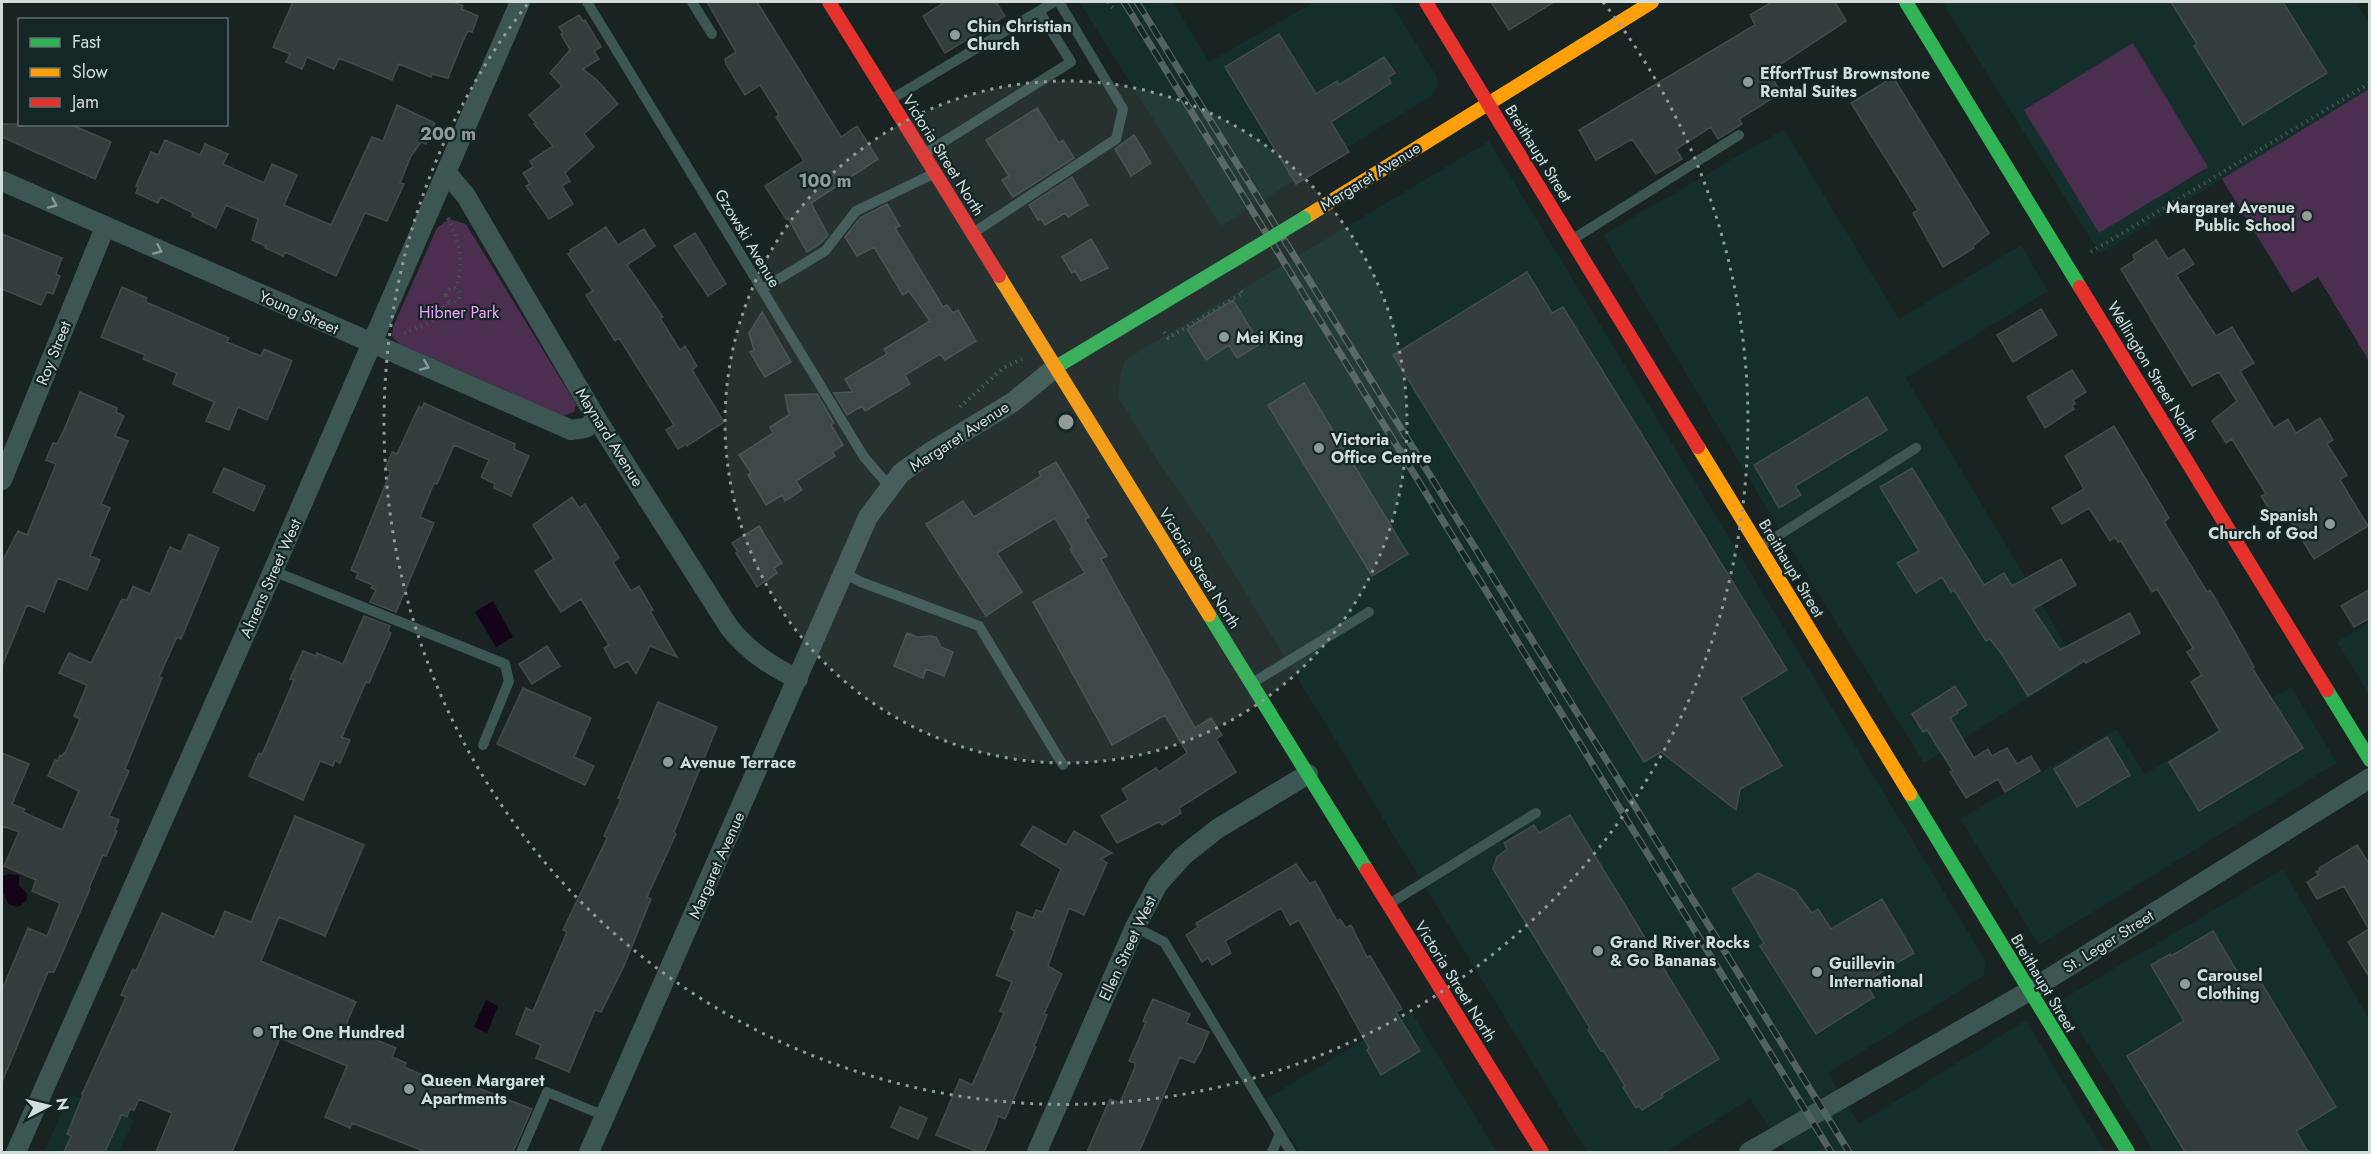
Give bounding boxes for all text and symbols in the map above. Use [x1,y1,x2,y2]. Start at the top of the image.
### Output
place label: Chin Christian Church [967,15,1072,56]
legend [18,18,228,126]
marker: Chin Christian Church [948,28,962,42]
text: Fast [72,29,101,55]
text: Slow [72,59,109,85]
place label: EffortTrust Brownstone Rental Suites [1760,62,1930,103]
marker: EffortTrust Brownstone Rental Suites [1741,75,1755,89]
text: Jam [70,89,99,115]
street label: Victoria Street North [897,90,990,220]
street label: Breithaupt Street [1499,100,1578,206]
text: 200 m [420,121,476,147]
street label: Margaret Avenue [1316,136,1425,217]
text: 100 m [798,168,852,194]
street label: Gzowski Avenue [709,185,786,292]
place label: Margaret Avenue Public School [2166,196,2295,237]
one-way arrow [47,197,58,209]
marker: Margaret Avenue Public School [2300,209,2314,223]
one-way arrow [152,243,163,255]
street label: Young Street [255,285,342,340]
street label: Wellington Street North [2102,297,2203,446]
park label: Hibner Park [419,301,500,324]
street label: Roy Street [30,317,77,389]
place label: Mei King [1236,326,1303,349]
marker: Mei King [1217,330,1231,344]
one-way arrow [418,359,429,371]
street label: Maynard Avenue [570,383,649,491]
street label: Margaret Avenue [905,396,1014,477]
centre of rings [1056,412,1076,432]
place label: Victoria Office Centre [1330,428,1432,469]
marker: Victoria Office Centre [1312,441,1326,455]
street label: Victoria Street North [1153,503,1246,633]
place label: Spanish Church of God [2208,504,2318,545]
street label: Ahrens Street West [234,515,307,641]
street label: Breithaupt Street [1753,515,1830,622]
marker: Spanish Church of God [2323,517,2337,531]
place label: Avenue Terrace [679,751,796,774]
marker: Avenue Terrace [661,755,675,769]
street label: Margaret Avenue [683,808,750,922]
street label: Ellen Street West [1093,892,1162,1005]
street label: St. Leger Street [2058,904,2158,979]
street label: Victoria Street North [1409,916,1502,1046]
street label: Breithaupt Street [2005,930,2082,1037]
place label: Grand River Rocks & Go Bananas [1610,931,1750,972]
marker: Grand River Rocks & Go Bananas [1591,944,1605,958]
place label: Guillevin International [1829,952,1923,993]
place label: Carousel Clothing [2197,964,2263,1005]
marker: Guillevin International [1810,965,1824,979]
marker: Carousel Clothing [2178,977,2192,991]
place label: The One Hundred [270,1021,405,1044]
marker: The One Hundred [251,1025,265,1039]
place label: Queen Margaret Apartments [420,1069,545,1110]
north arrow [18,1076,78,1136]
marker: Queen Margaret Apartments [402,1082,416,1096]
text: N [50,1097,75,1112]

